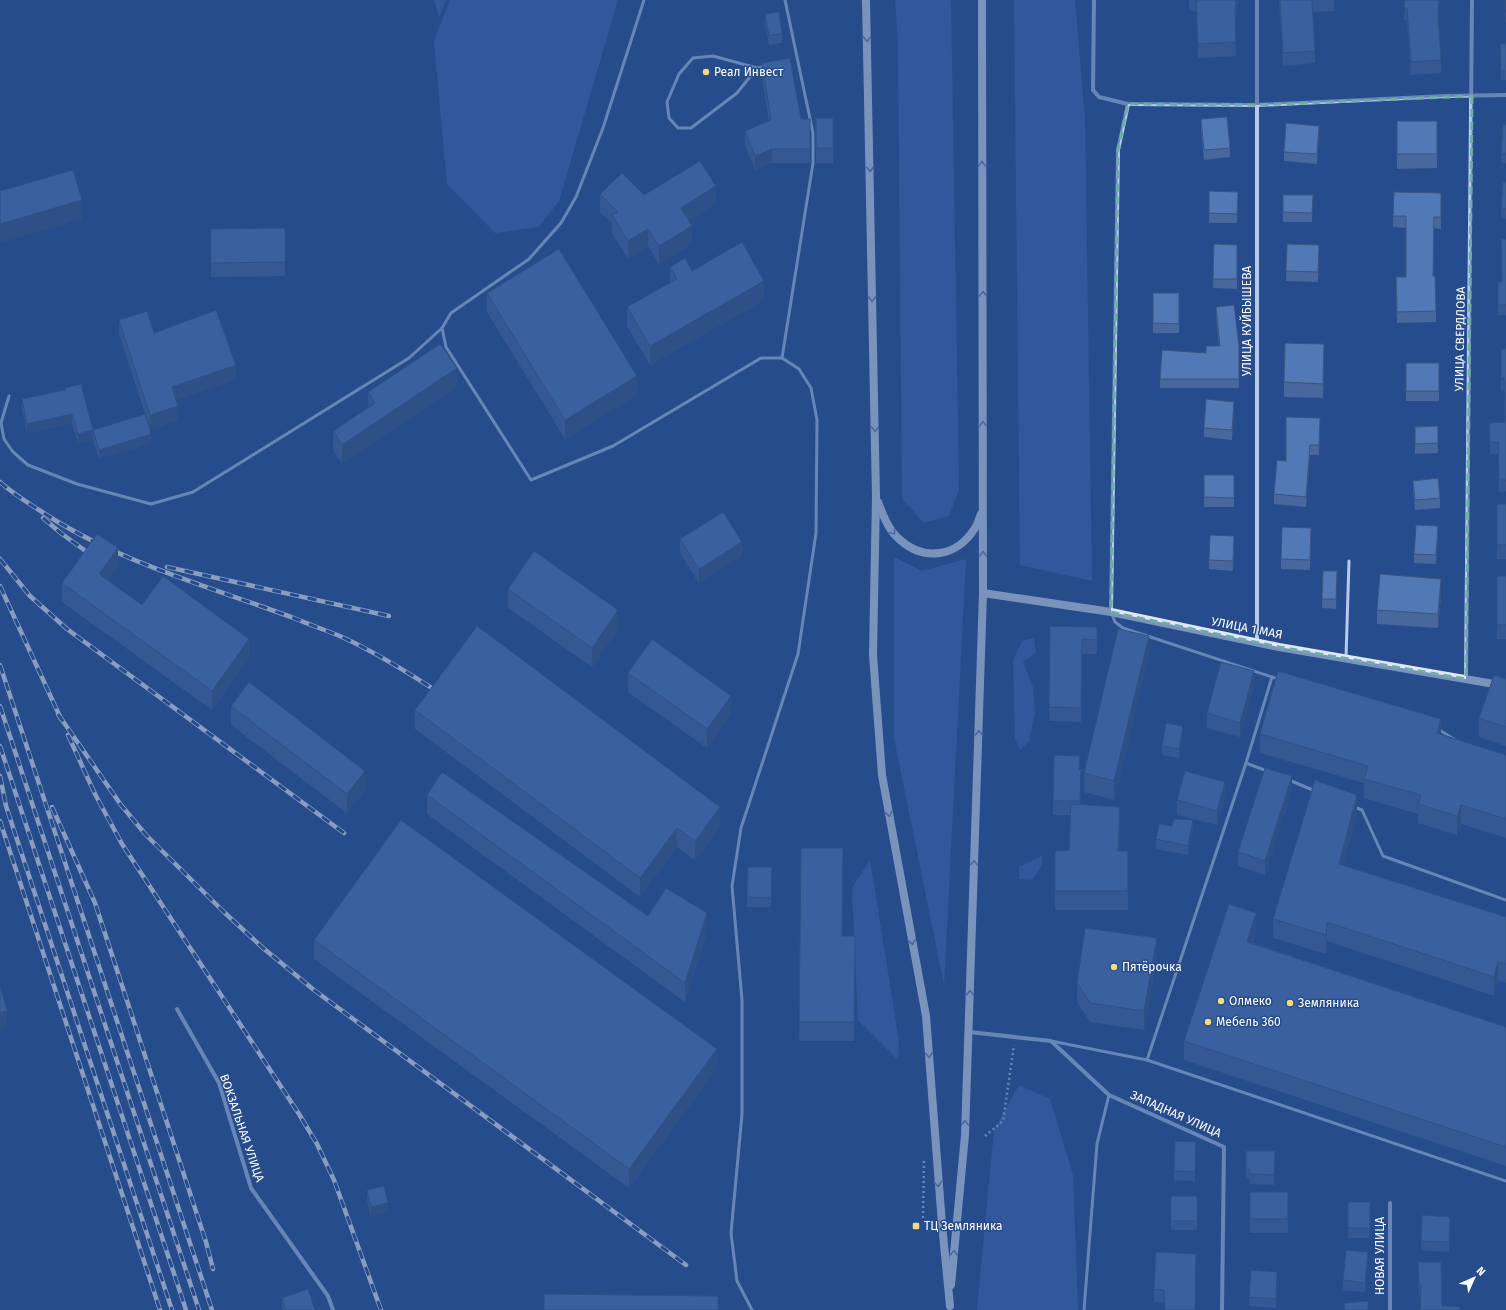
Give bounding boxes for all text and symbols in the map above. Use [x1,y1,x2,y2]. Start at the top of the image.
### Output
one-way arrow [863,36,871,42]
place label: Реал Инвест [714,65,784,79]
marker: Реал Инвест [701,67,711,77]
one-way arrow [978,161,986,167]
one-way arrow [866,166,874,172]
street label: УЛИЦА КУЙБЫШЕВА [1239,266,1254,376]
street label: УЛИЦА СВЕРДЛОВА [1452,286,1468,391]
one-way arrow [979,291,987,297]
one-way arrow [868,296,876,302]
one-way arrow [979,421,987,427]
one-way arrow [871,426,879,432]
one-way arrow [889,528,896,535]
one-way arrow [979,551,987,557]
street label: УЛИЦА 1 МАЯ [1210,614,1284,642]
one-way arrow [974,730,983,736]
one-way arrow [885,811,893,817]
one-way arrow [970,860,979,866]
one-way arrow [908,939,916,945]
place label: Пятёрочка [1122,960,1182,974]
marker: Пятёрочка [1109,962,1119,972]
one-way arrow [966,990,974,996]
place label: Олмеко [1229,994,1272,1008]
marker: Олмеко [1216,996,1226,1006]
place label: Земляника [1298,996,1359,1010]
marker: Земляника [1285,998,1295,1008]
place label: Мебель 360 [1216,1015,1281,1029]
marker: Мебель 360 [1203,1017,1213,1027]
one-way arrow [924,1052,933,1058]
street label: ВОКЗАЛЬНАЯ УЛИЦА [217,1072,267,1184]
street label: ЗАПАДНАЯ УЛИЦА [1128,1088,1224,1140]
one-way arrow [961,1120,969,1126]
one-way arrow [934,1181,943,1187]
street label: НОВАЯ УЛИЦА [1373,1217,1387,1295]
place label: ТЦ Земляника [924,1219,1003,1233]
marker: ТЦ Земляника [911,1221,921,1231]
one-way arrow [950,1250,959,1256]
north arrow [1454,1258,1494,1298]
text: N [1474,1264,1488,1278]

